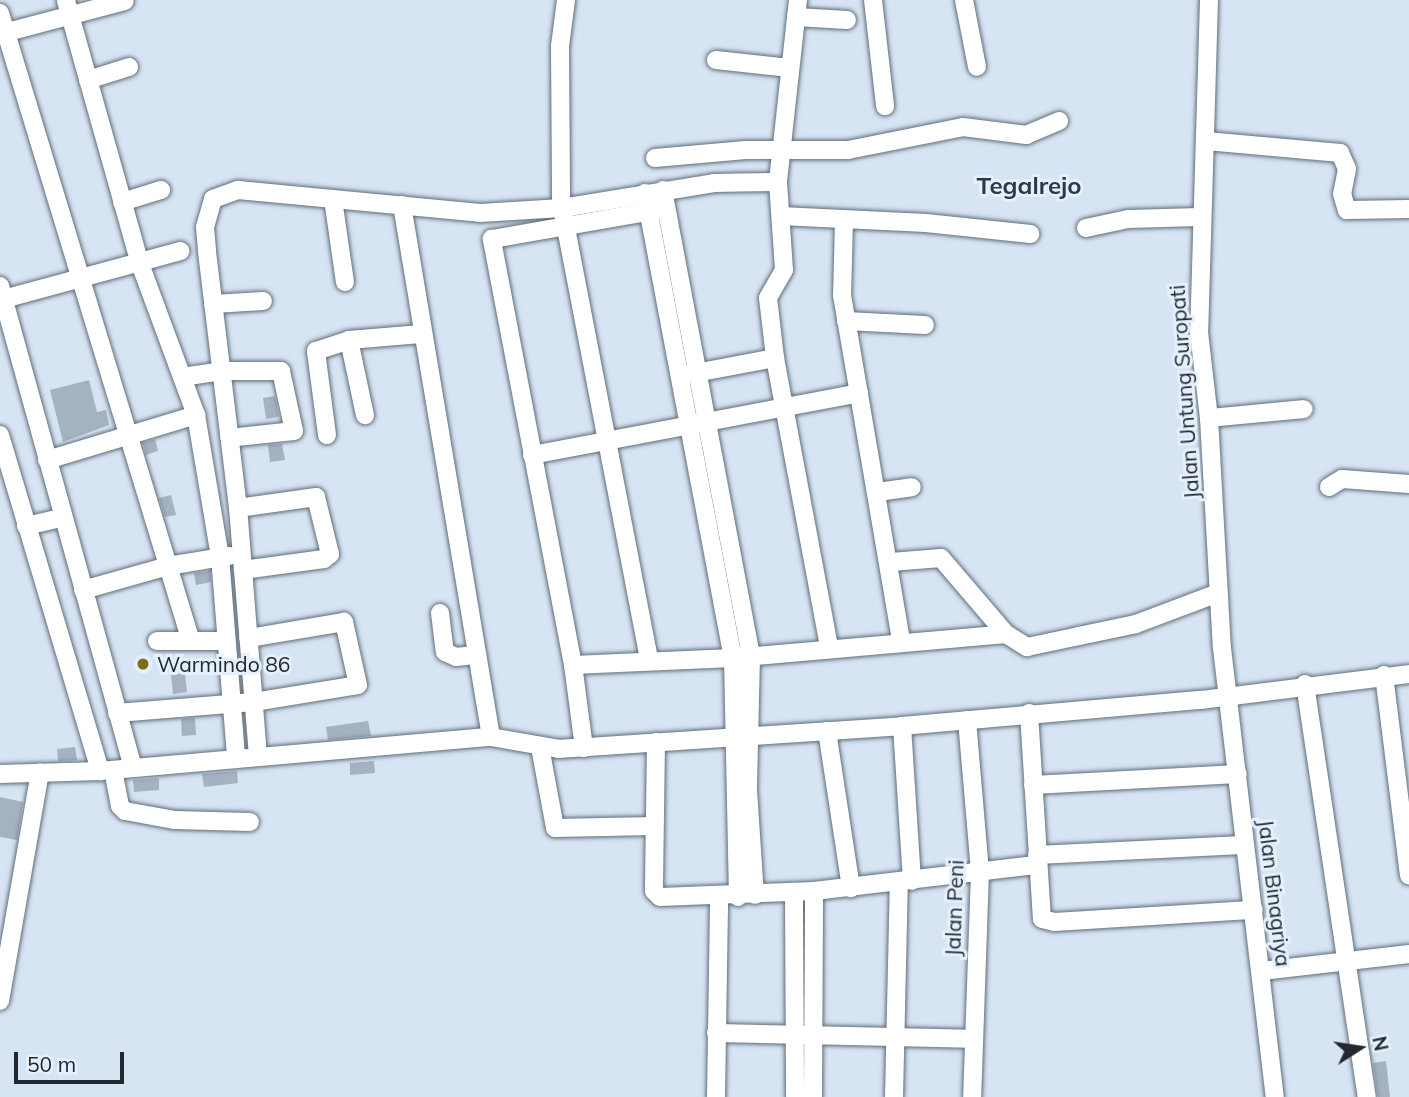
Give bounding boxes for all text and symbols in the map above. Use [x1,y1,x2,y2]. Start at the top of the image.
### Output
district label: Tegalrejo [976,172,1082,200]
street label: Jalan Untung Suropati [1164,284,1204,500]
place label: Warmindo 86 [157,651,290,677]
marker: Warmindo 86 [135,656,151,672]
street label: Jalan Binagriya [1253,818,1297,968]
street label: Jalan Peni [940,859,968,957]
north arrow [1325,1013,1395,1083]
text: N [1367,1034,1394,1053]
scale bar [18,1038,128,1082]
text: 50 m [27,1051,76,1077]

